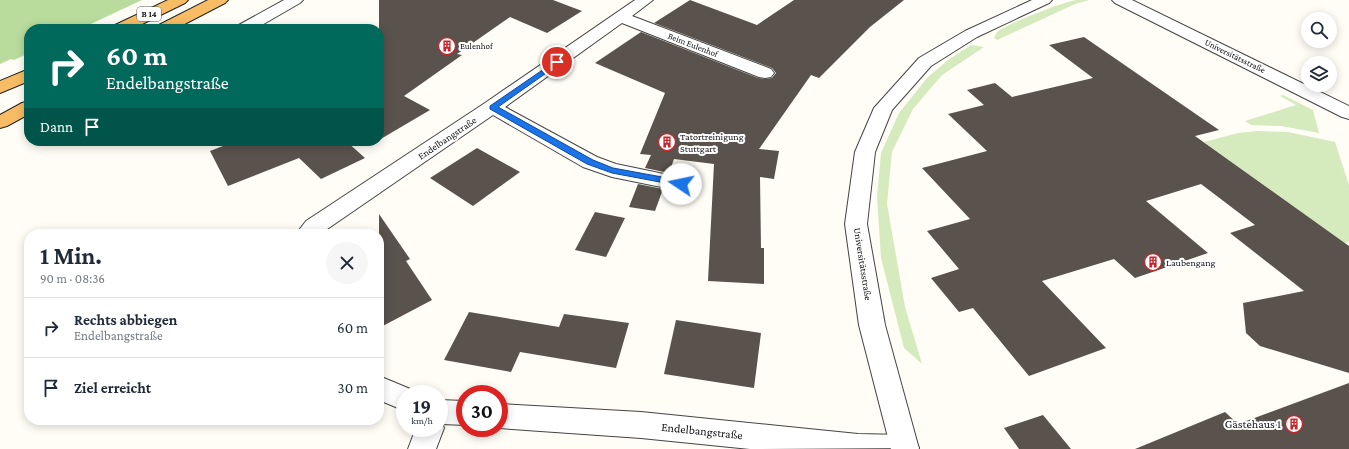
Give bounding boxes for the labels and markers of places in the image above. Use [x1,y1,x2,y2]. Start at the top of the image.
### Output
building icon: Eulenhof [437,36,457,56]
place label: Eulenhof [460,41,494,51]
pin [540,45,574,79]
place label: Tatortreinigung Stuttgart [680,131,744,154]
building icon: Tatortreinigung Stuttgart [657,132,677,152]
building icon: Laubengang [1143,252,1163,272]
place label: Laubengang [1166,257,1216,268]
building icon: Gästehaus 1 [1284,414,1304,434]
place label: Gästehaus 1 [1225,417,1281,431]

